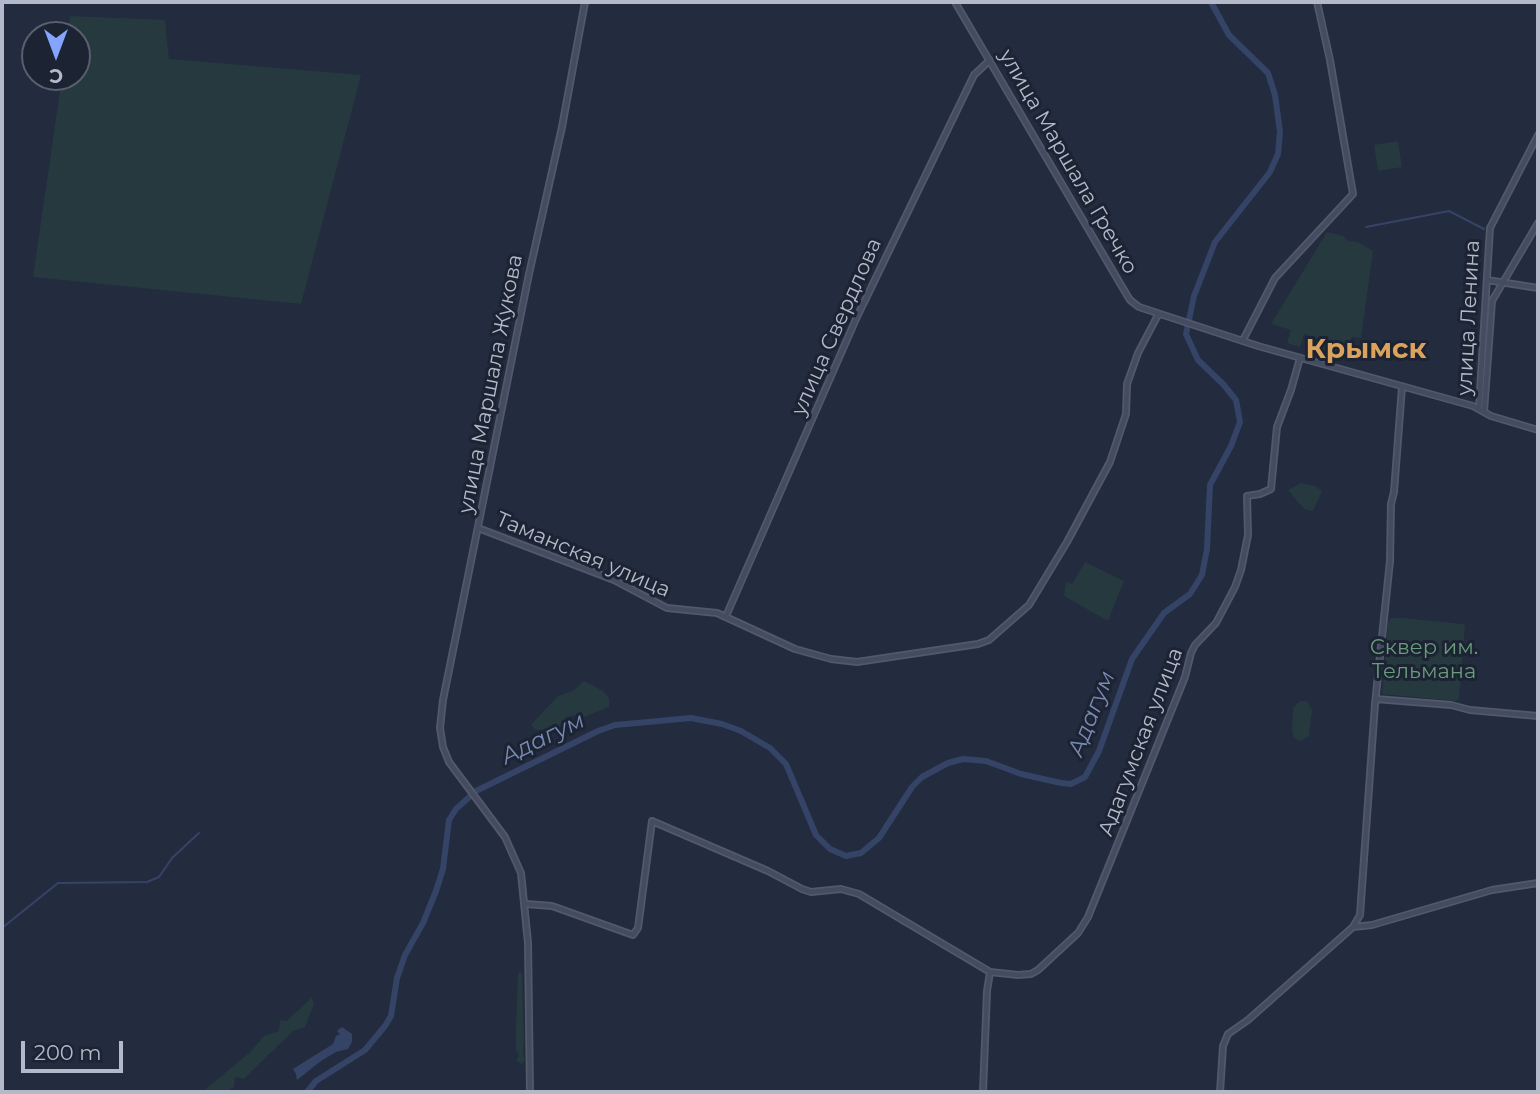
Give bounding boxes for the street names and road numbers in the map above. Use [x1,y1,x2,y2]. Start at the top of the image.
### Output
street label: улица Маршала Гречко [993,45,1143,279]
street label: улица Свердлова [787,234,887,420]
street label: улица Ленина [1452,240,1486,396]
street label: улица Маршала Жукова [454,252,528,516]
street label: Таманская улица [492,507,674,603]
street label: Адагумская улица [1093,644,1189,840]

